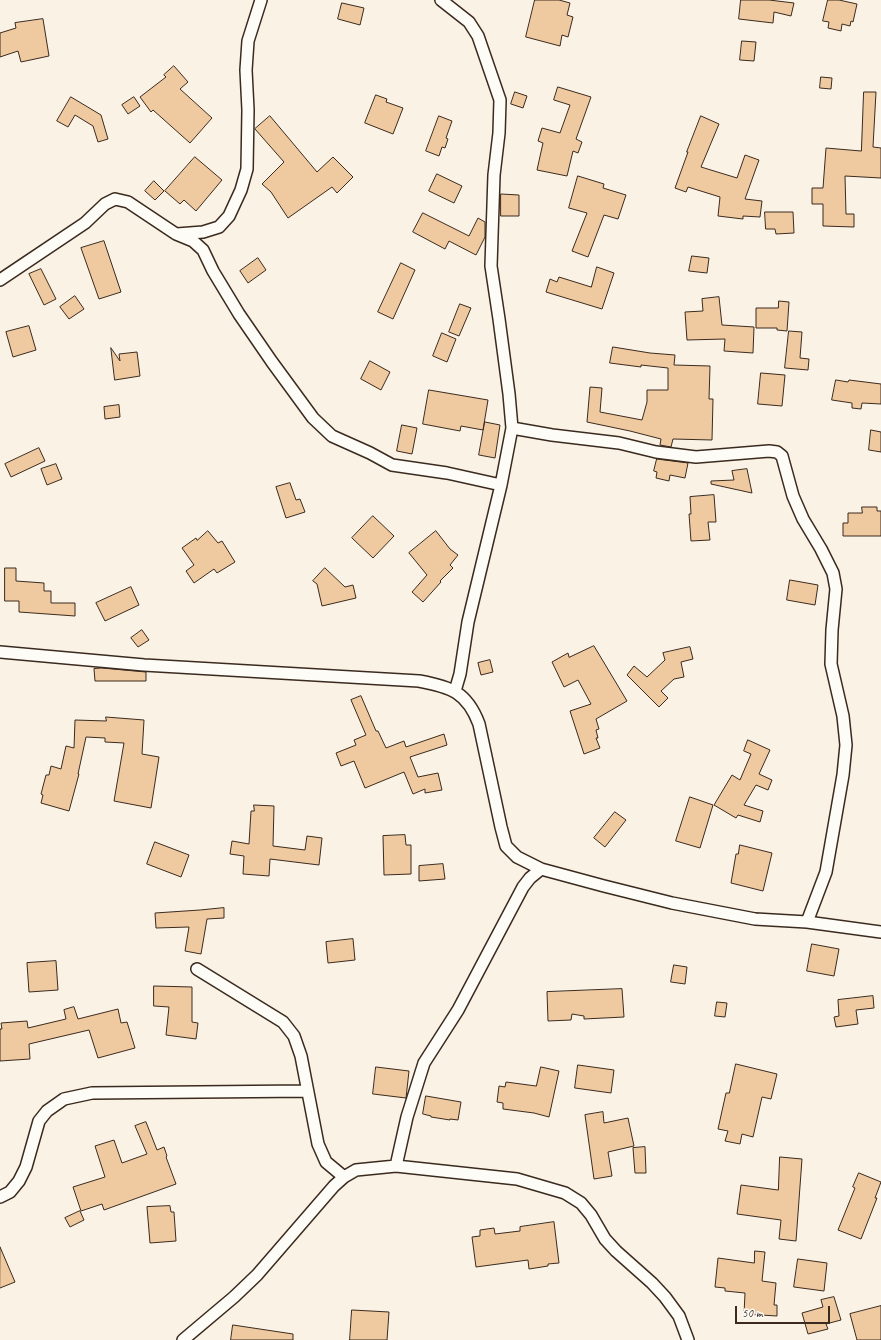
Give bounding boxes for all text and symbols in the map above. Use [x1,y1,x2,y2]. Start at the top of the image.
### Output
scale bar [737,1298,832,1324]
text: 50 m [742,1305,762,1321]

